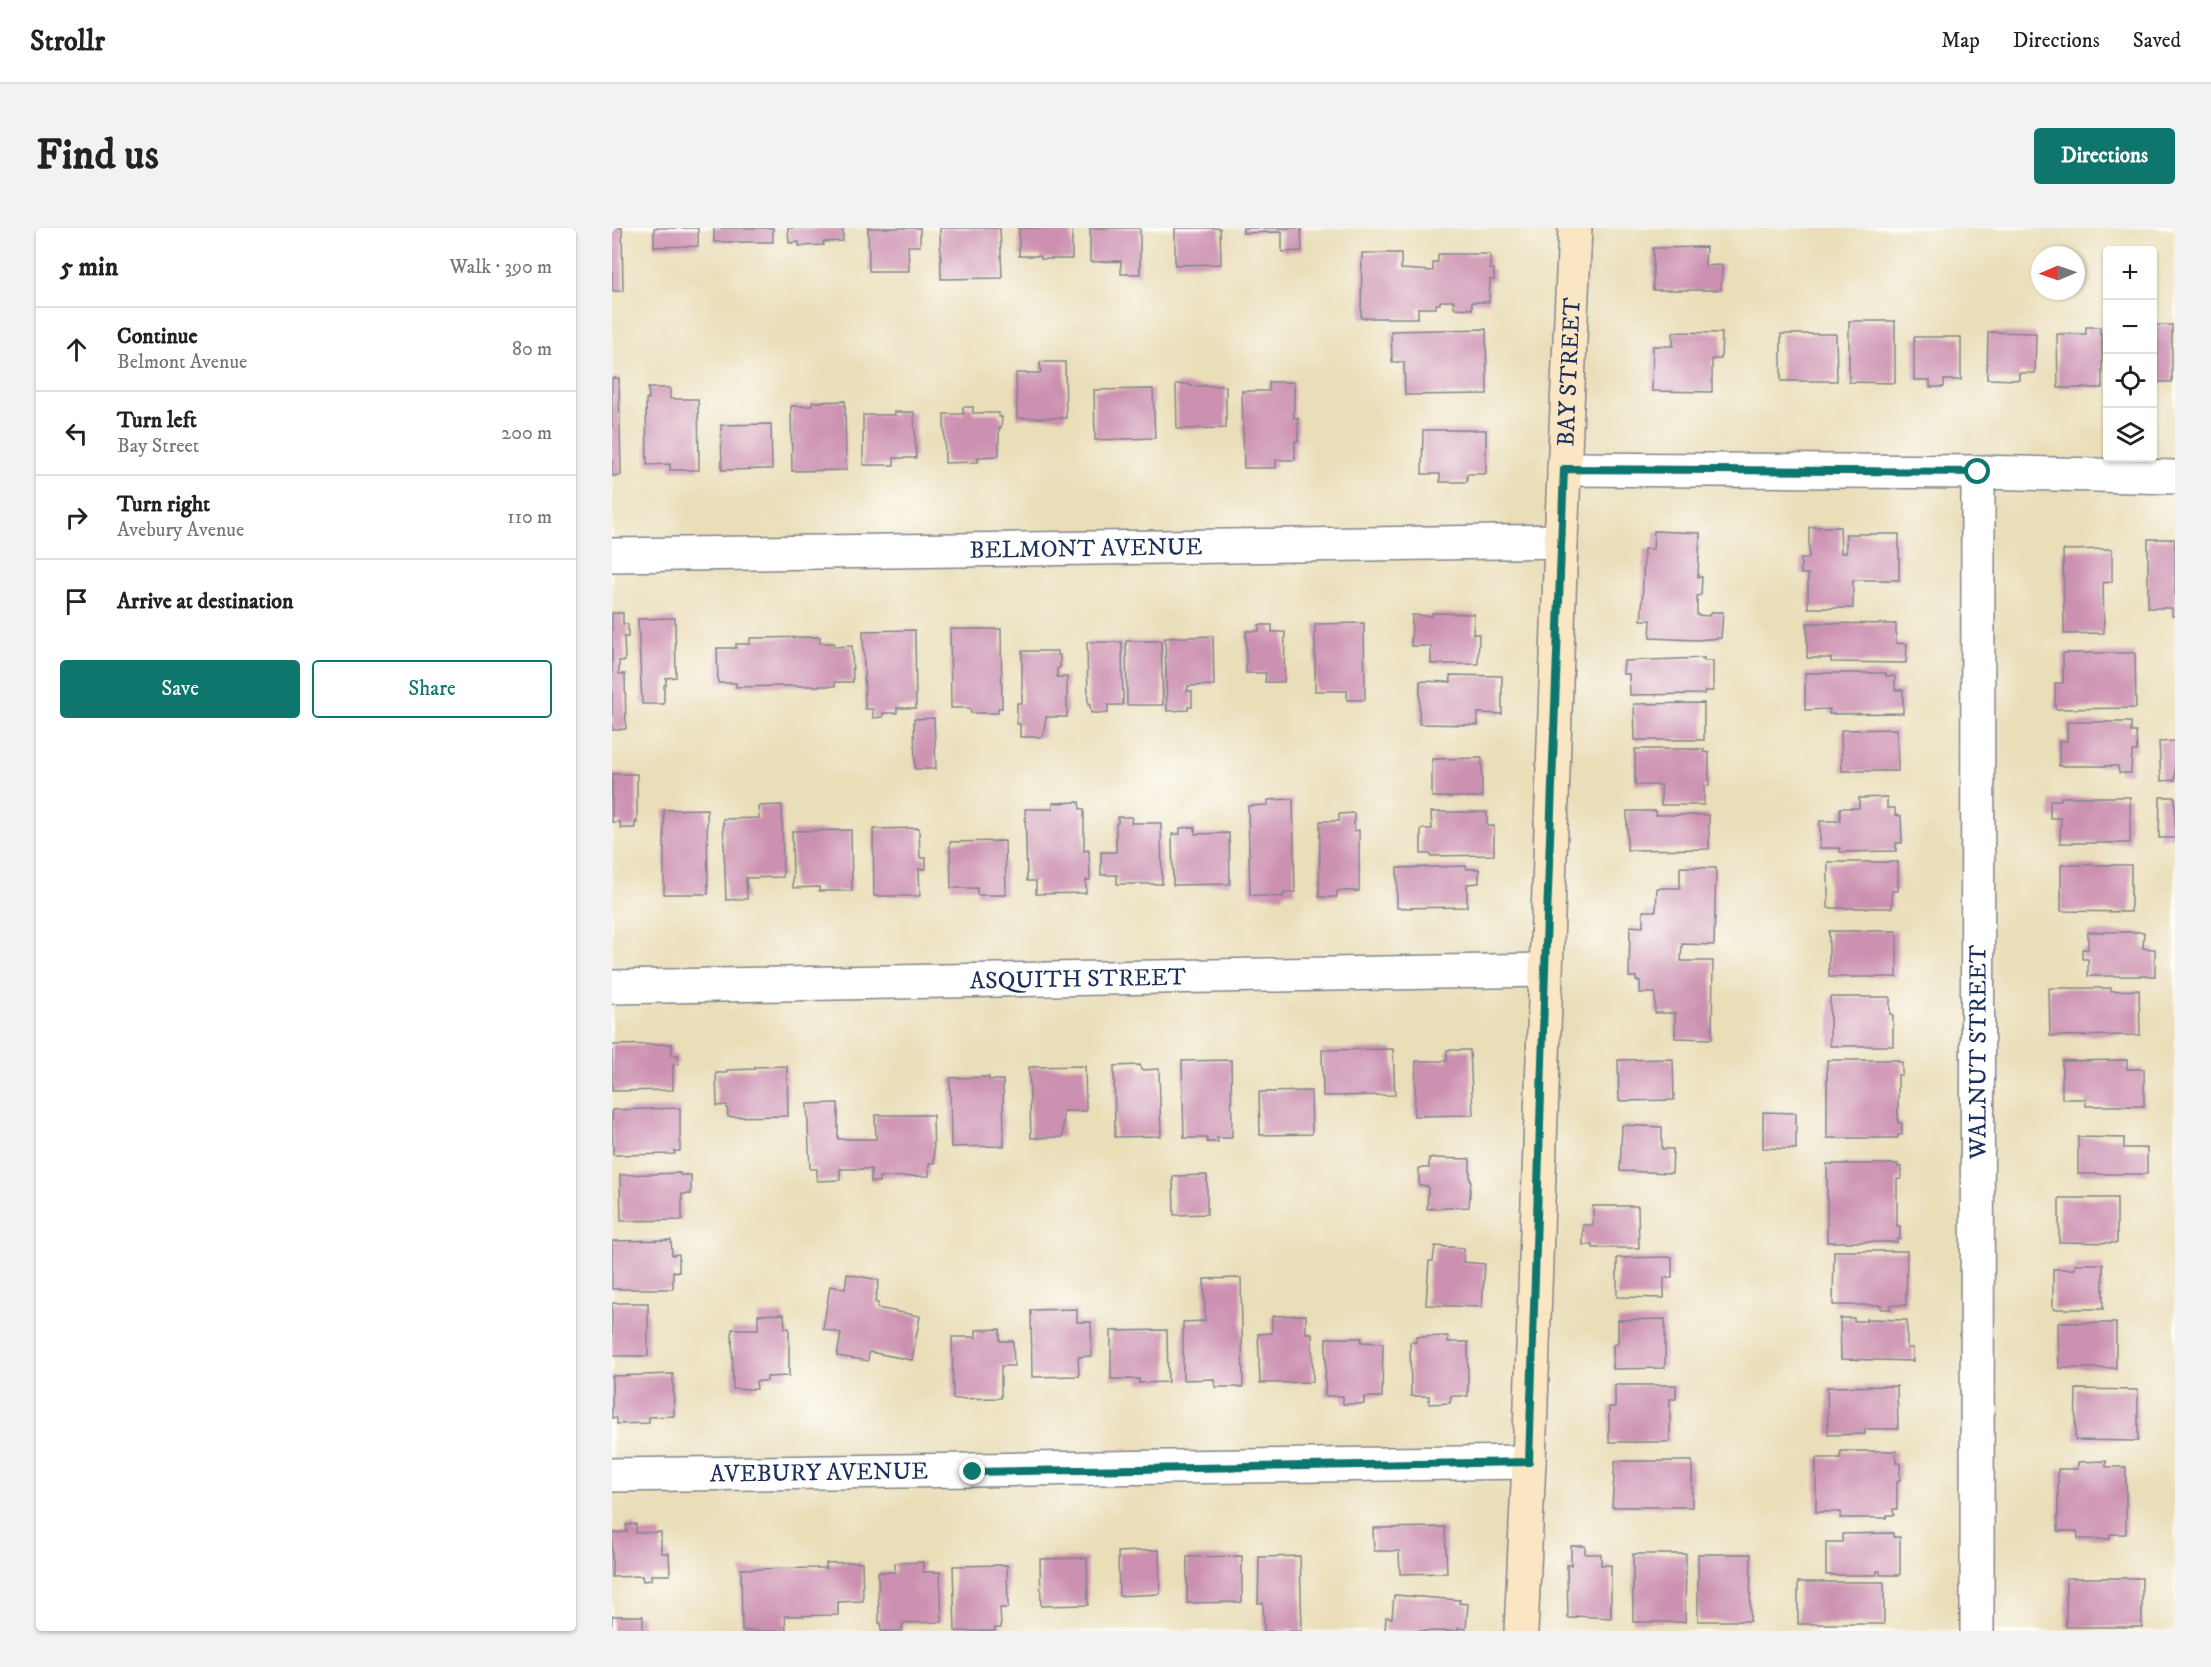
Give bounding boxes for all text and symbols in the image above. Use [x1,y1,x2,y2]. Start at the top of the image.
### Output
text: Strollr [30,24,105,59]
text: Map [1941,28,1980,54]
text: Directions [2013,28,2100,54]
text: Saved [2133,28,2181,54]
button: Directions [2034,128,2175,184]
text: Find us [36,130,159,182]
north arrow [2031,246,2085,300]
map controls [2103,246,2157,462]
button: + [2103,246,2157,300]
text: 5 min [60,251,118,284]
text: Walk · 390 m [450,255,552,280]
street label: BAY STREET [1551,297,1588,447]
button: − [2103,300,2157,354]
text: Continue [117,323,198,350]
icon: ahead [60,333,93,366]
text: 80 m [512,337,552,362]
text: Belmont Avenue [117,350,247,375]
button: locate [2103,354,2157,408]
text: Turn left [117,407,197,434]
button: layers [2103,408,2157,462]
icon: left [60,417,93,450]
text: 200 m [501,421,552,446]
text: Bay Street [117,434,199,459]
route start [1964,458,1990,484]
text: Turn right [117,491,210,518]
icon: right [60,501,93,534]
text: 110 m [507,505,552,530]
text: Avebury Avenue [117,518,244,543]
street label: BELMONT AVENUE [969,532,1203,566]
icon: arrive [60,585,93,618]
text: Arrive at destination [117,588,294,615]
button: Save [60,660,300,718]
button: Share [312,660,552,718]
street label: WALNUT STREET [1963,945,1994,1160]
street label: ASQUITH STREET [969,963,1186,996]
street label: AVEBURY AVENUE [710,1457,928,1490]
route end [959,1458,985,1484]

